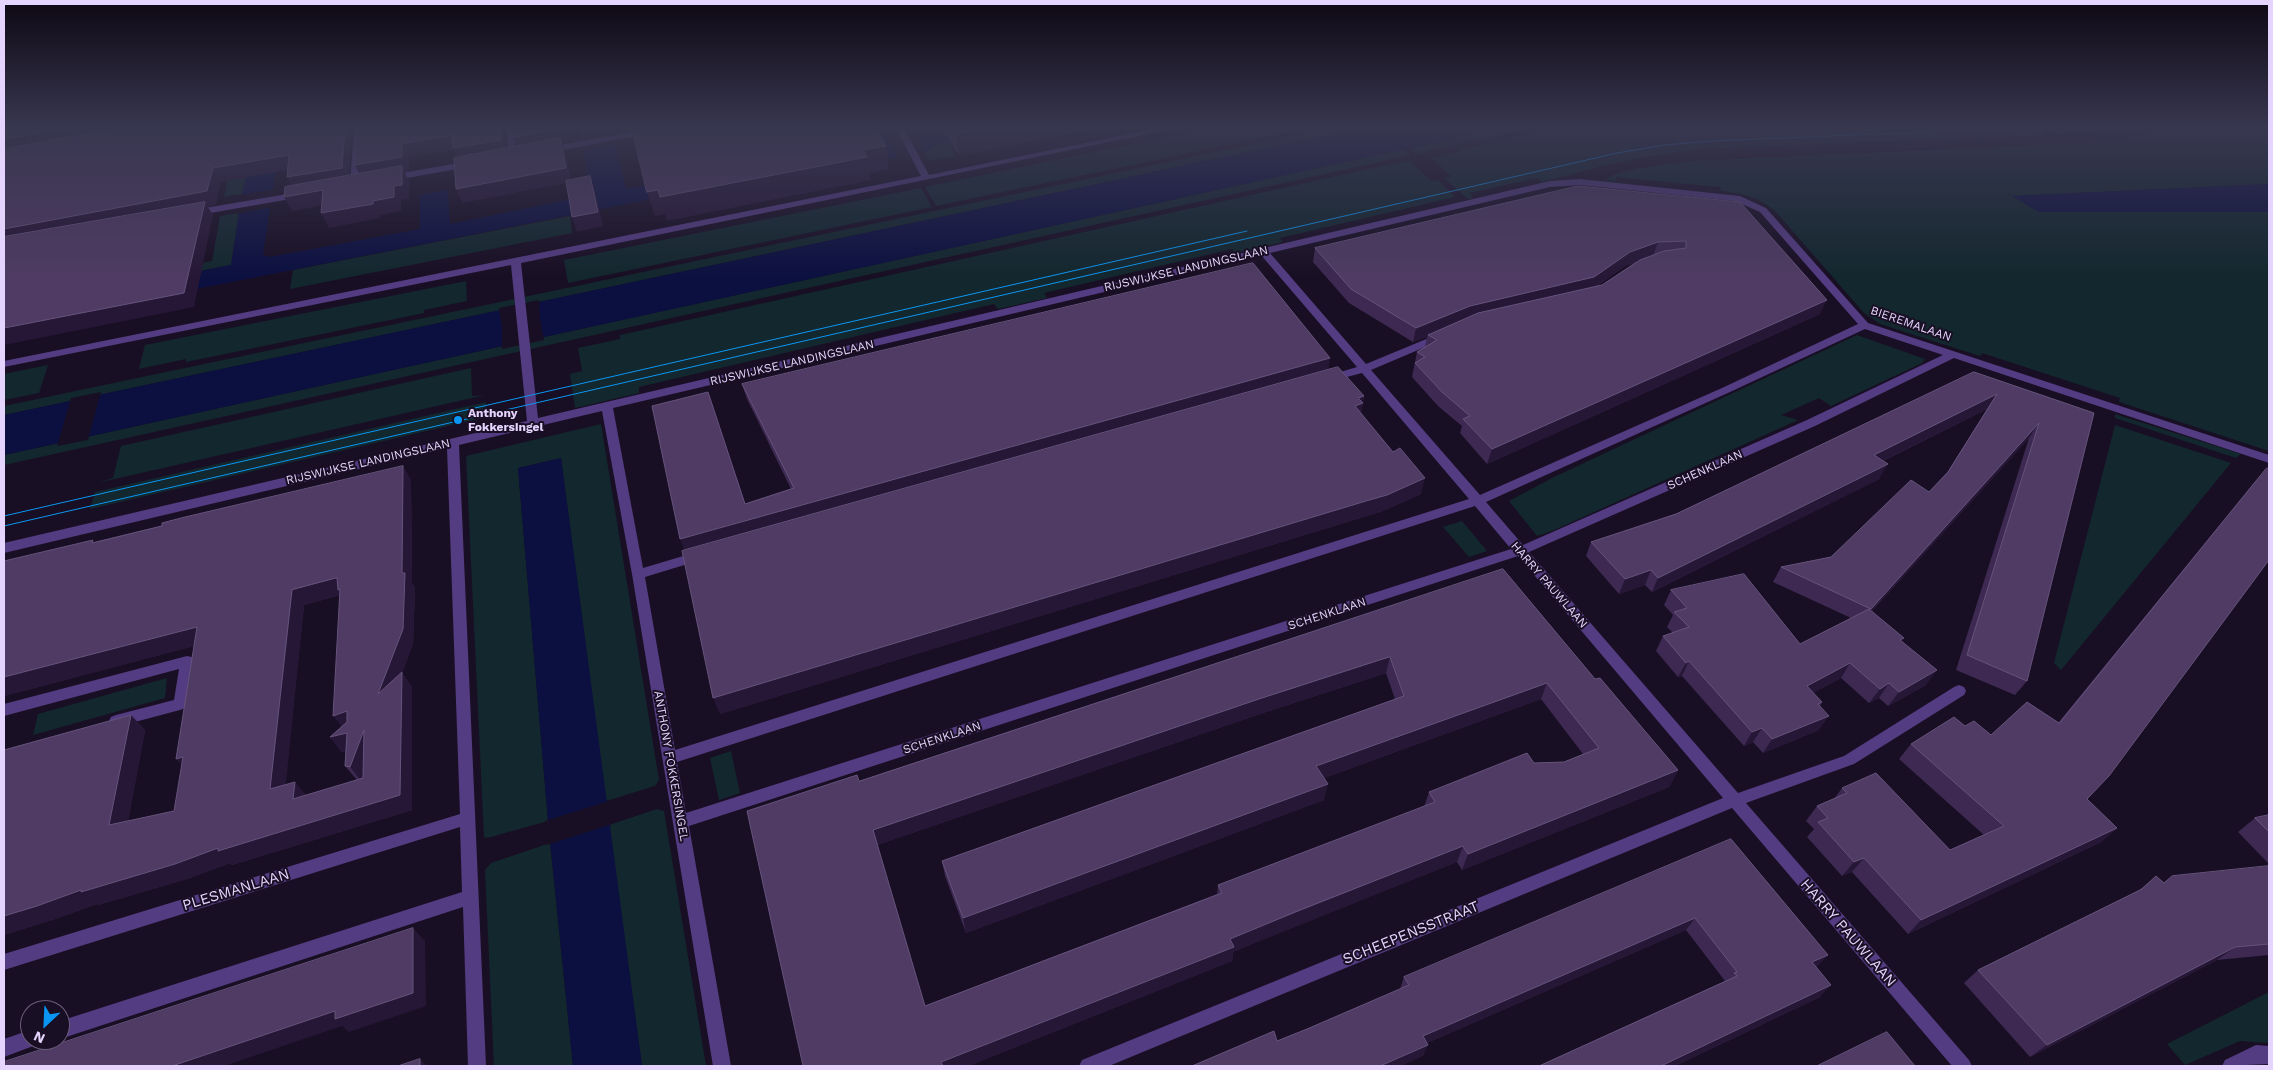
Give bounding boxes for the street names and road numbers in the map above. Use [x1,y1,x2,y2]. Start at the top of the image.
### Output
street label: RIJSWIJKSE LANDINGSLAAN [1103,243,1269,295]
street label: BIEREMALAAN [1869,303,1953,345]
street label: RIJSWIJKSE LANDINGSLAAN [709,337,875,389]
street label: RIJSWIJKSE LANDINGSLAAN [285,436,451,488]
street label: SCHENKLAAN [1665,447,1745,493]
street label: HARRY PAUWLAAN [1508,539,1590,631]
street label: SCHENKLAAN [1286,595,1368,633]
street label: ANTHONY FOKKERSINGEL [651,690,691,842]
street label: SCHENKLAAN [901,719,983,757]
street label: PLESMANLAAN [180,865,292,915]
street label: HARRY PAUWLAAN [1796,875,1900,991]
street label: SCHEEPENSSTRAAT [1340,897,1482,969]

